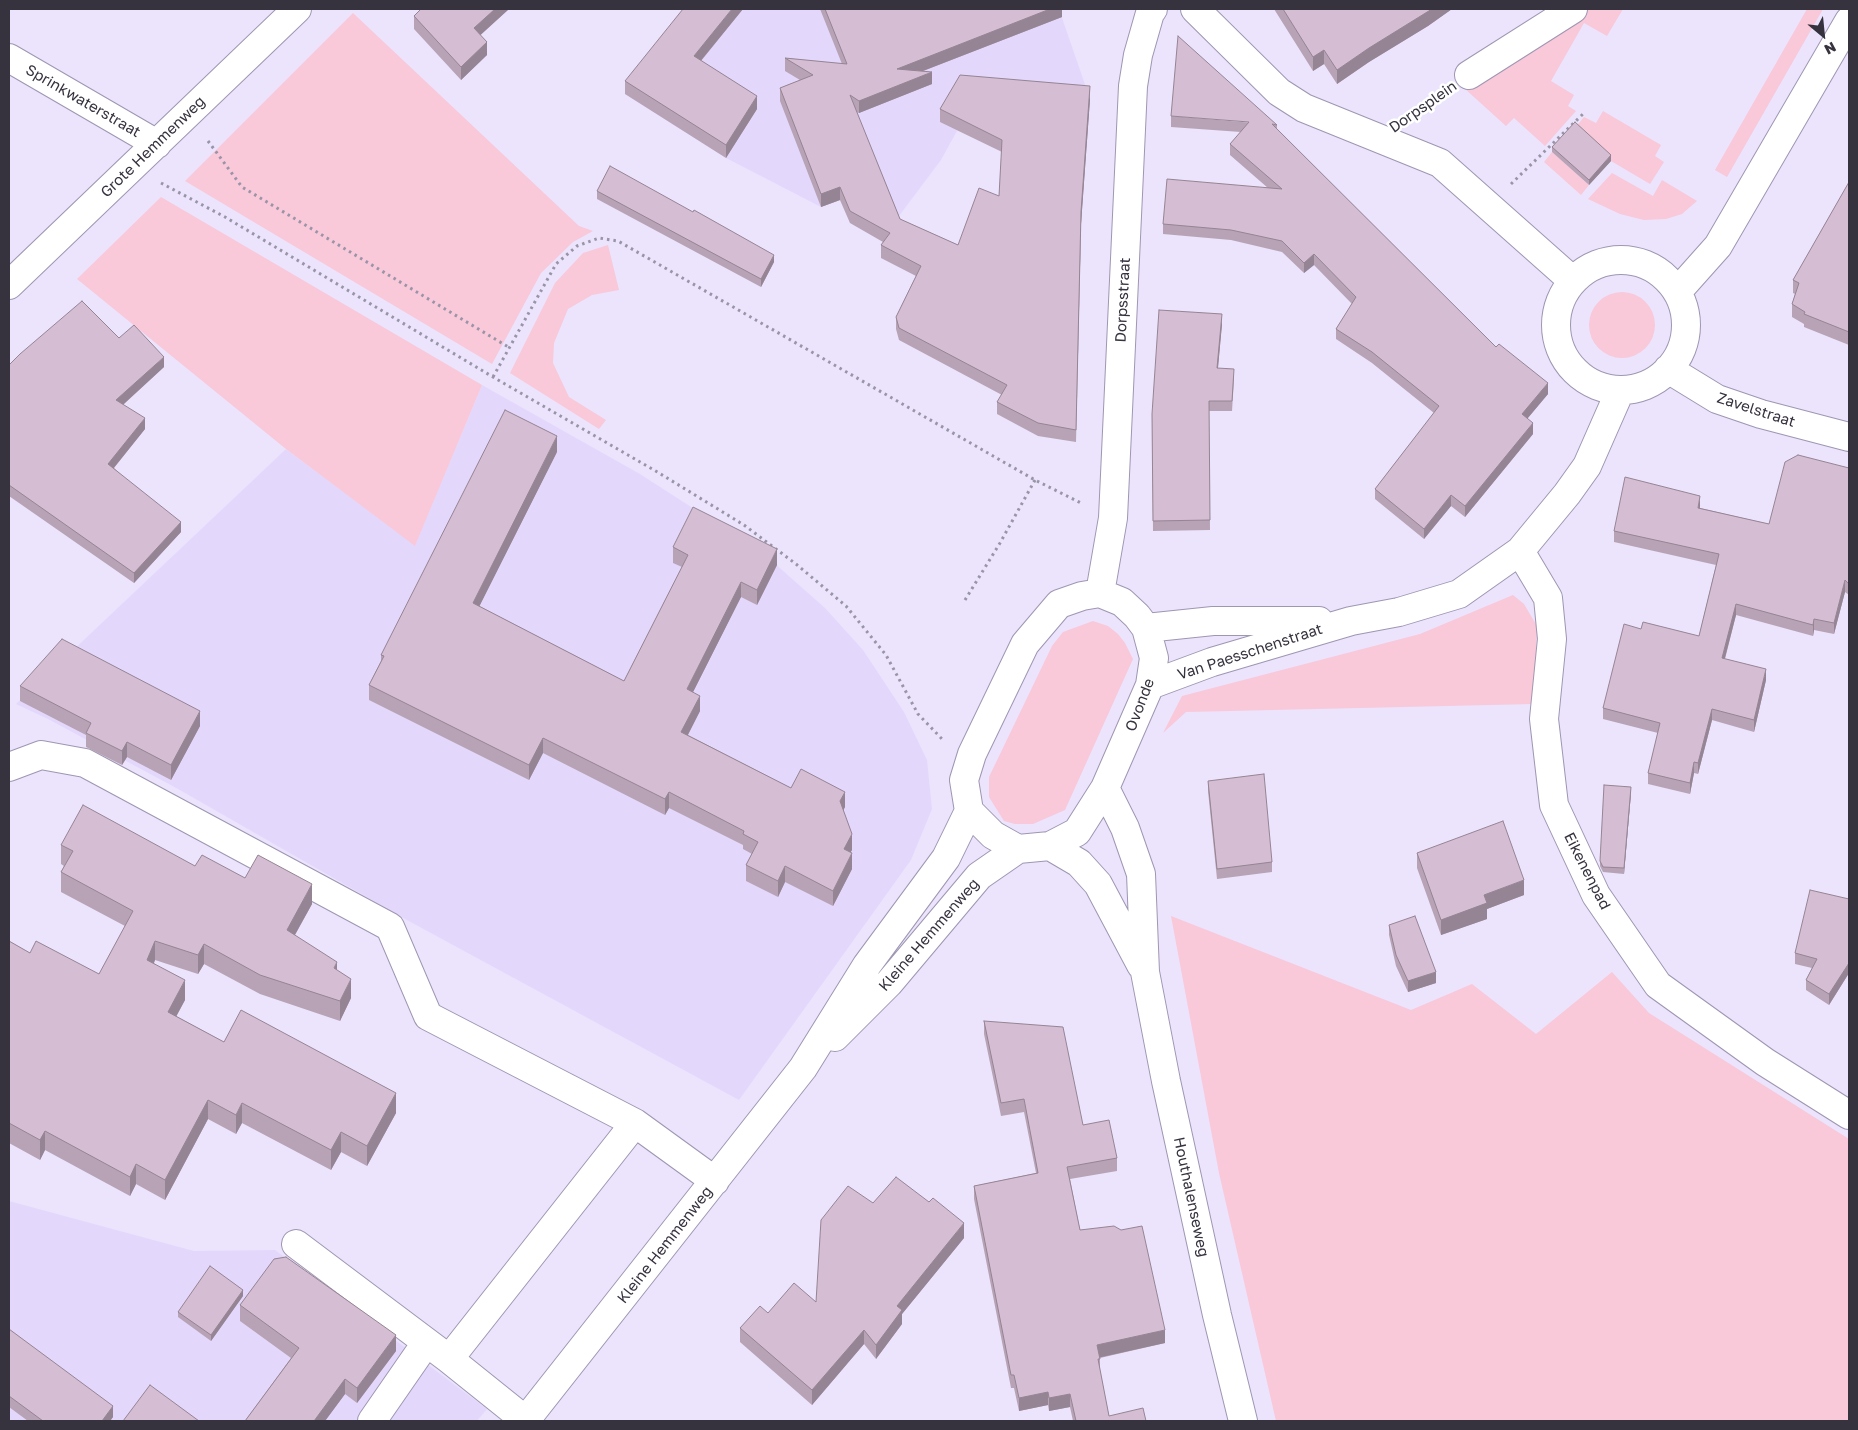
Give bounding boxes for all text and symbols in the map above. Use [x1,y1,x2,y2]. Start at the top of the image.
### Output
north arrow [1798,10,1848,60]
text: N [1822,39,1839,59]
street label: Sprinkwaterstraat [22,61,144,141]
street label: Dorpsplein [1386,77,1460,137]
street label: Grote Hemmenweg [97,93,209,201]
street label: Dorpsstraat [1112,257,1134,343]
street label: Zavelstraat [1715,389,1797,431]
street label: Van Paesschenstraat [1175,620,1325,684]
street label: Ovonde [1122,676,1158,734]
street label: Eikenenpad [1560,829,1614,913]
street label: Kleine Hemmenweg [875,875,983,995]
street label: Houthalenseweg [1169,1135,1213,1259]
street label: Kleine Hemmenweg [614,1183,716,1307]

